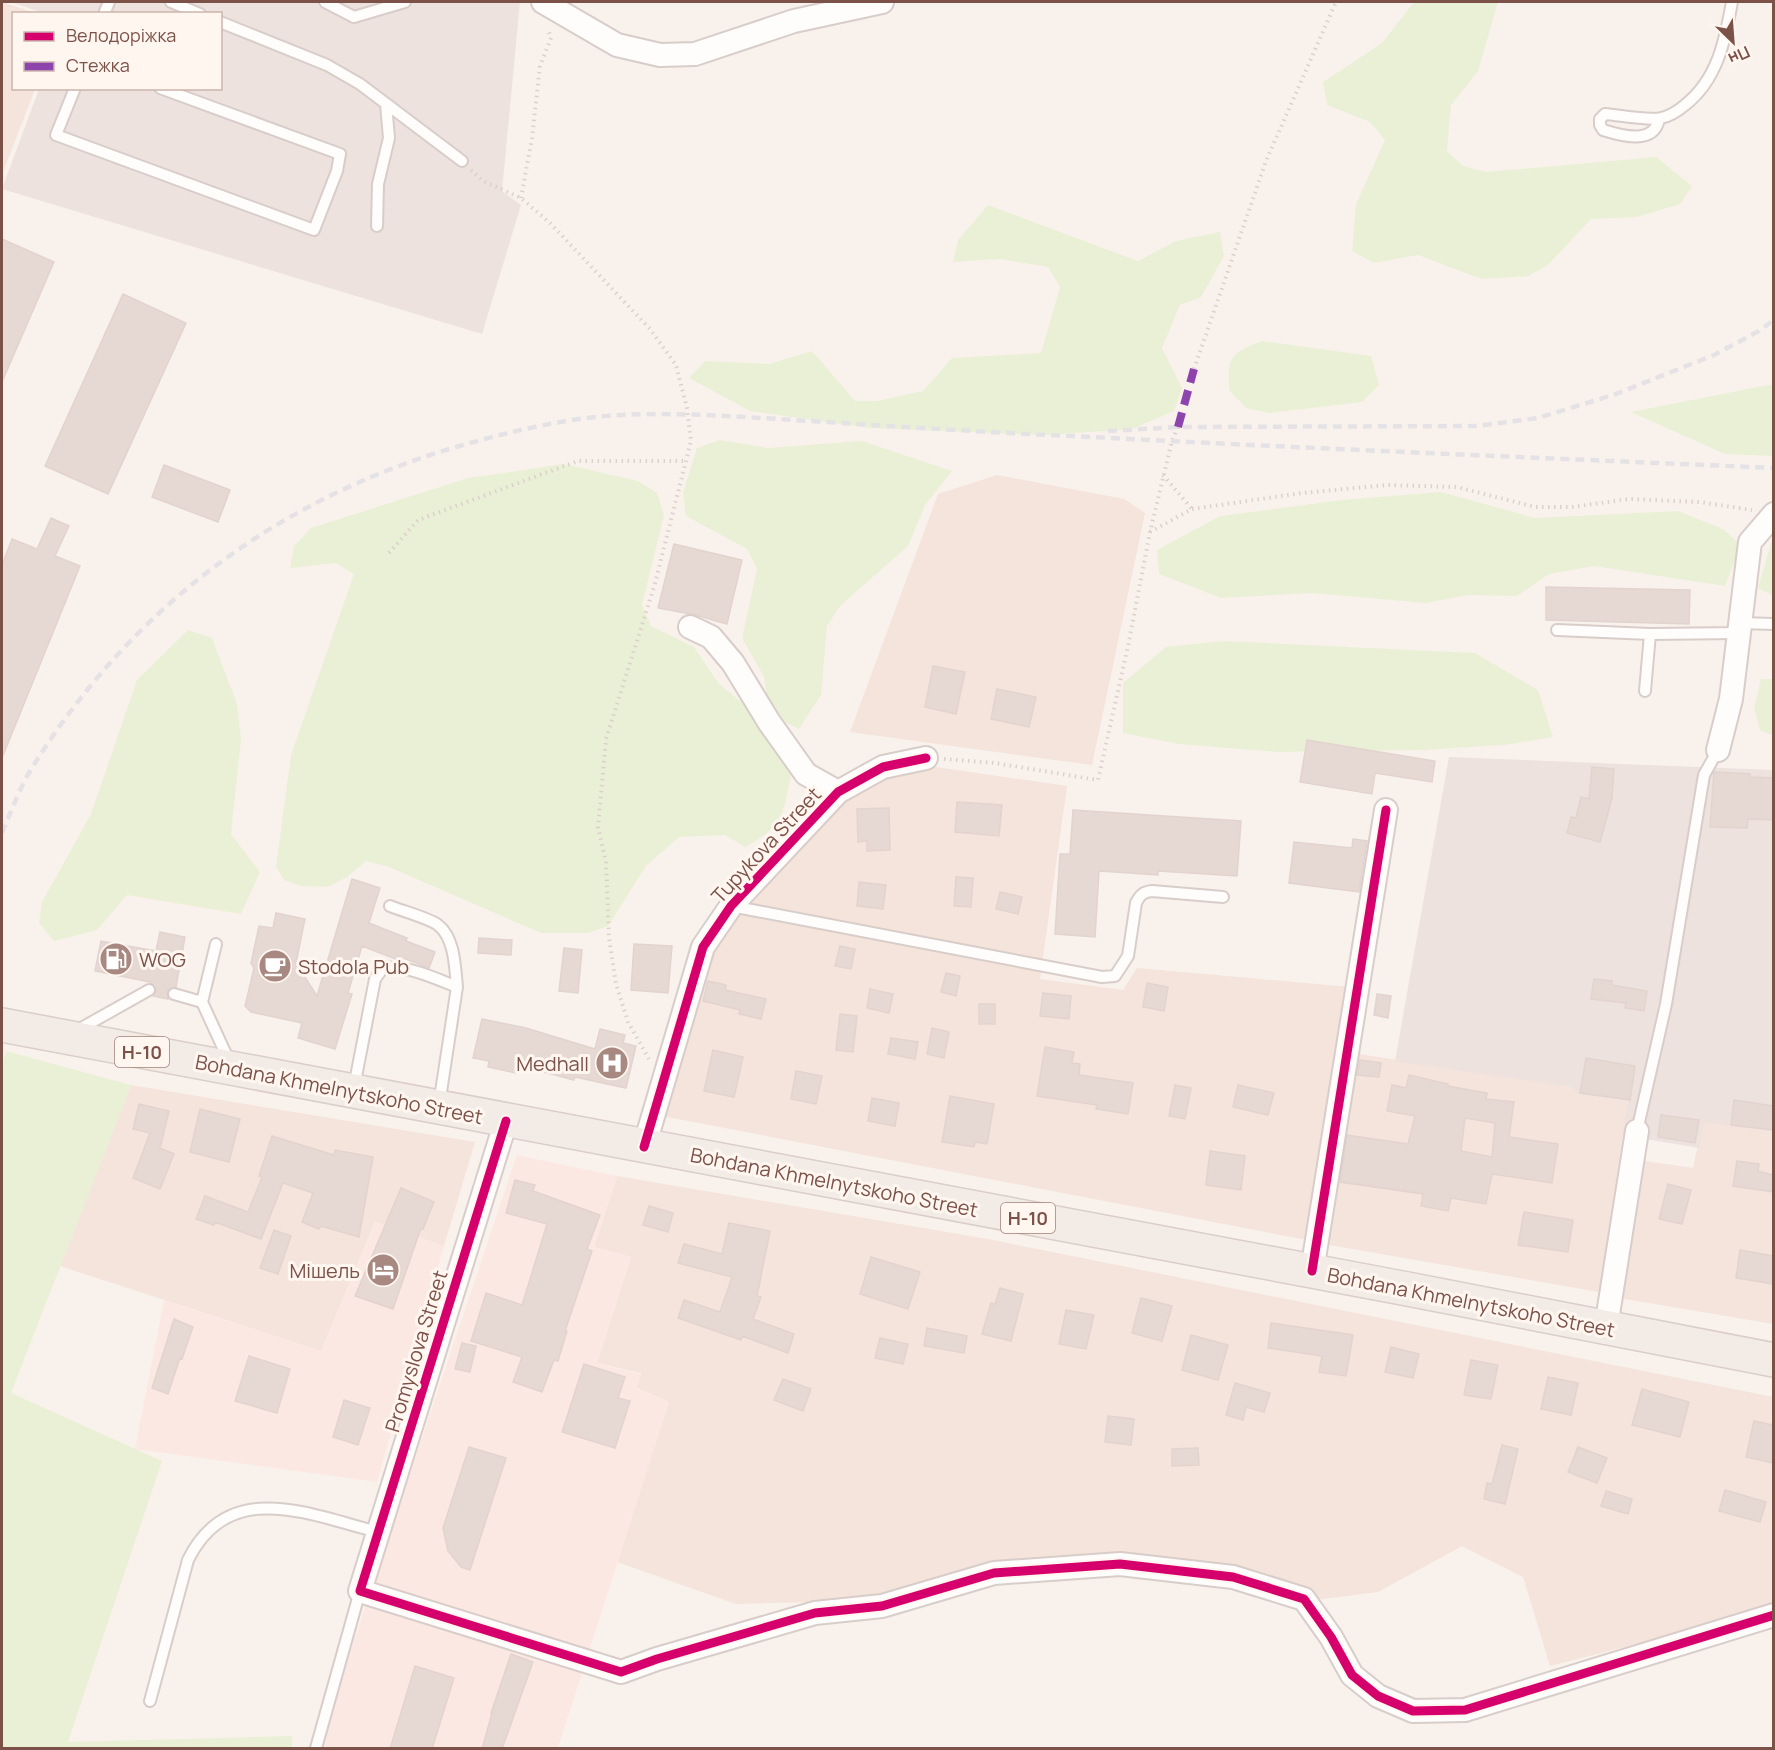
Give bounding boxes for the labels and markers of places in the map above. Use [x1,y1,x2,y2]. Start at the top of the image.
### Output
fuel station icon: WOG [98,941,134,977]
place label: WOG [139,946,186,973]
cafe icon: Stodola Pub [257,948,293,984]
place label: Stodola Pub [298,953,409,980]
hospital icon: Medhall [594,1045,630,1081]
place label: Medhall [516,1050,589,1077]
hotel icon: Мішель [365,1252,401,1288]
place label: Мішель [289,1257,360,1284]

